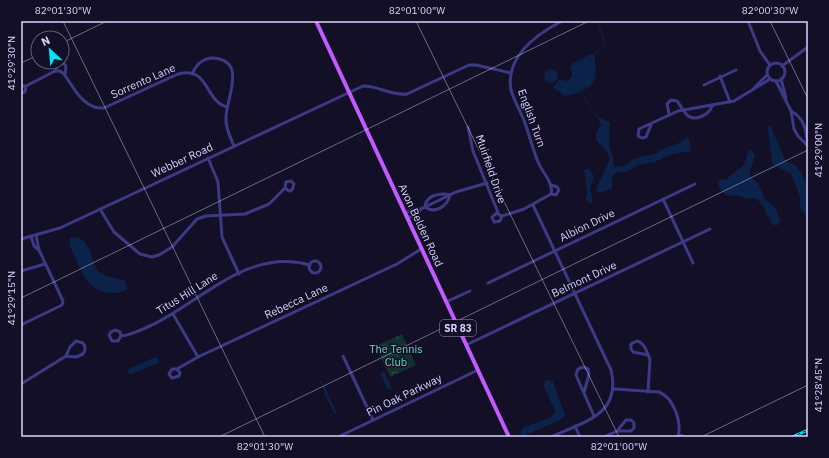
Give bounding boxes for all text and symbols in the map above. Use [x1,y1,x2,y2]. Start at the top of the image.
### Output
text: 82°01'30"W [35,4,91,17]
text: 82°01'00"W [389,4,445,17]
text: 82°00'30"W [742,4,798,17]
north arrow [30,30,70,70]
text: N [39,33,52,49]
text: 41°29'30"N [5,36,18,90]
street label: Sorrento Lane [109,61,177,101]
street label: English Turn [515,87,549,149]
text: 41°29'00"N [812,123,825,177]
street label: Muirfield Drive [473,133,509,205]
street label: Webber Road [149,140,215,180]
street label: Avon Belden Road [396,181,446,269]
street label: Albion Drive [557,206,617,244]
street label: Belmont Drive [549,258,619,300]
street label: Titus Hill Lane [154,269,220,317]
text: 41°29'15"N [5,271,18,325]
street label: Rebecca Lane [262,280,330,322]
road number: SR 83 [440,320,476,336]
park label: The Tennis Club [369,342,423,369]
text: 41°28'45"N [812,358,825,412]
street label: Pin Oak Parkway [364,370,444,419]
text: 82°01'30"W [237,440,293,453]
text: 82°01'00"W [591,440,647,453]

